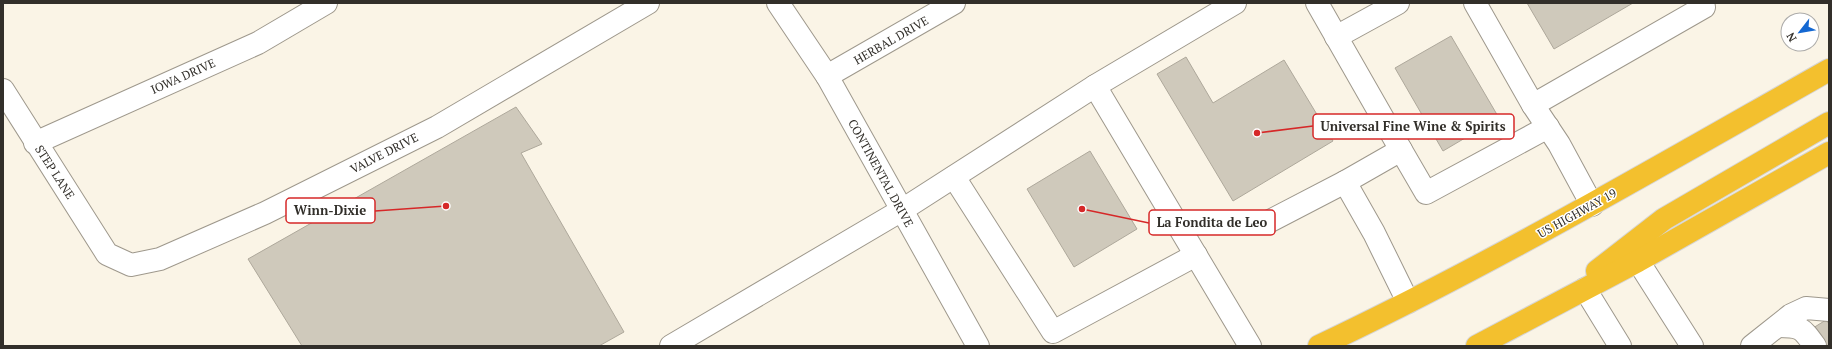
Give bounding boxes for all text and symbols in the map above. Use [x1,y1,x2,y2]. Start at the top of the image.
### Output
north arrow [1780,12,1820,52]
street label: HERBAL DRIVE [851,13,931,67]
text: N [1783,29,1800,44]
street label: IOWA DRIVE [148,55,218,97]
callout: Universal Fine Wine & Spirits [1313,114,1514,139]
street label: CONTINENTAL DRIVE [845,116,917,230]
text: Universal Fine Wine & Spirits [1320,117,1506,135]
street label: VALVE DRIVE [348,129,420,177]
street label: STEP LANE [32,142,78,202]
street label: US HIGHWAY 19 [1535,185,1619,241]
callout: Winn-Dixie [286,198,375,223]
text: Winn-Dixie [294,201,366,219]
callout: La Fondita de Leo [1149,210,1275,235]
text: La Fondita de Leo [1157,213,1268,231]

